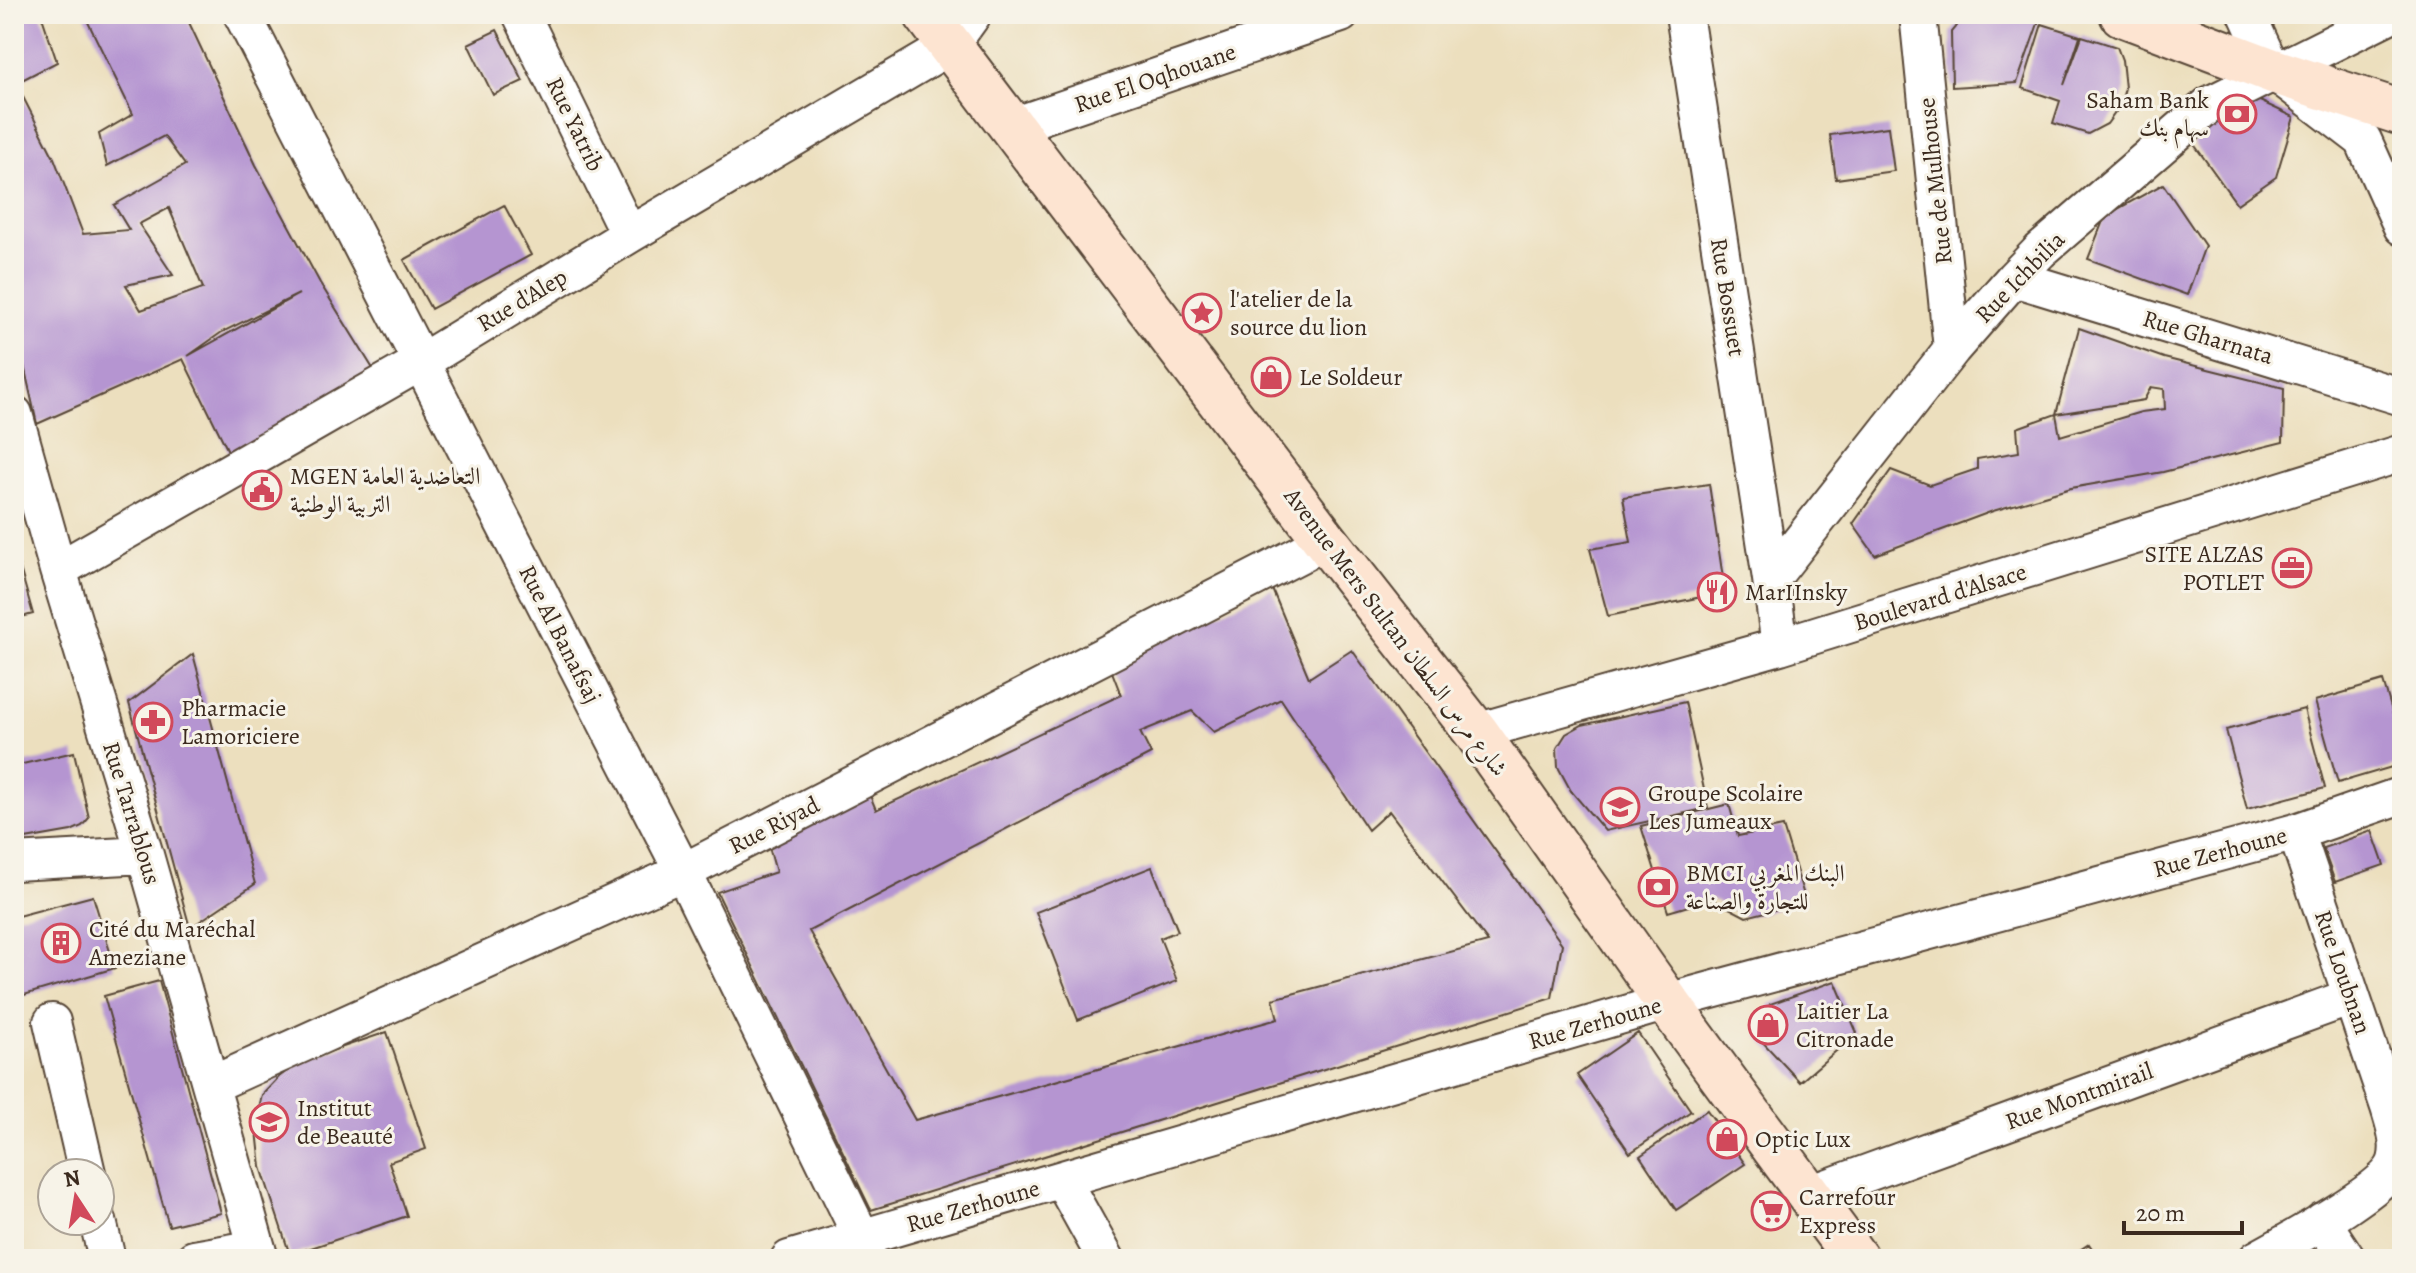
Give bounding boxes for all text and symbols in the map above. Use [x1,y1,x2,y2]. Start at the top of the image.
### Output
street label: Rue El Oqhouane [1070,35,1240,121]
street label: Rue Yatrib [538,72,612,176]
place label: Saham Bank سهام بنك [2086,84,2209,149]
bank icon: Saham Bank سهام بنك [2216,93,2258,135]
street label: Rue de Mulhouse [1910,96,1960,266]
street label: Rue Ichbilia [1968,223,2072,330]
street label: Rue Bossuet [1703,236,1753,359]
street label: Rue d'Alep [471,261,573,339]
place label: l'atelier de la source du lion [1230,283,1367,343]
place icon: l'atelier de la source du lion [1181,292,1223,334]
street label: Rue Gharnata [2139,302,2278,372]
shop icon: Le Soldeur [1250,356,1292,398]
place label: Le Soldeur [1299,361,1403,393]
place label: MGEN التعاضدية العامة التربية الوطنية [290,460,480,520]
public building icon: MGEN التعاضدية العامة التربية الوطنية [241,469,283,511]
street label: Avenue Mers Sultan شارع مرس السلطان [1273,480,1515,785]
place label: SITE ALZAS POTLET [2145,538,2264,598]
office icon: SITE ALZAS POTLET [2271,547,2313,589]
street label: Boulevard d'Alsace [1850,555,2030,639]
street label: Rue Al Banafsaj [511,559,609,709]
restaurant icon: MarIInsky [1696,571,1738,613]
place label: MarIInsky [1745,576,1848,608]
place label: Pharmacie Lamoriciere [181,692,300,752]
pharmacy icon: Pharmacie Lamoriciere [132,701,174,743]
street label: Rue Tarrablous [95,738,169,888]
place label: Groupe Scolaire Les Jumeaux [1648,777,1803,837]
school or university icon: Groupe Scolaire Les Jumeaux [1599,786,1641,828]
street label: Rue Riyad [723,788,825,862]
street label: Rue Zerhoune [2150,819,2290,885]
place label: BMCI البنك المغربي للتجارة والصناعة [1686,857,1845,917]
bank icon: BMCI البنك المغربي للتجارة والصناعة [1637,866,1679,908]
street label: Rue Loubnan [2307,906,2379,1038]
place label: Cité du Maréchal Ameziane [88,913,256,973]
building icon: Cité du Maréchal Ameziane [40,922,82,964]
street label: Rue Zerhoune [1525,989,1665,1057]
place label: Laitier La Citronade [1796,995,1894,1055]
shop icon: Laitier La Citronade [1747,1004,1789,1046]
street label: Rue Montmirail [2001,1054,2157,1138]
place label: Institut de Beauté [297,1092,393,1152]
school or university icon: Institut de Beauté [248,1101,290,1143]
shop icon: Optic Lux [1706,1118,1748,1160]
place label: Optic Lux [1755,1123,1851,1155]
north arrow [36,1157,116,1237]
text: N [61,1162,83,1195]
street label: Rue Zerhoune [903,1172,1043,1240]
place label: Carrefour Express [1799,1181,1896,1241]
scale bar [2124,1185,2242,1235]
supermarket icon: Carrefour Express [1750,1190,1792,1232]
text: 20 m [2136,1197,2185,1229]

